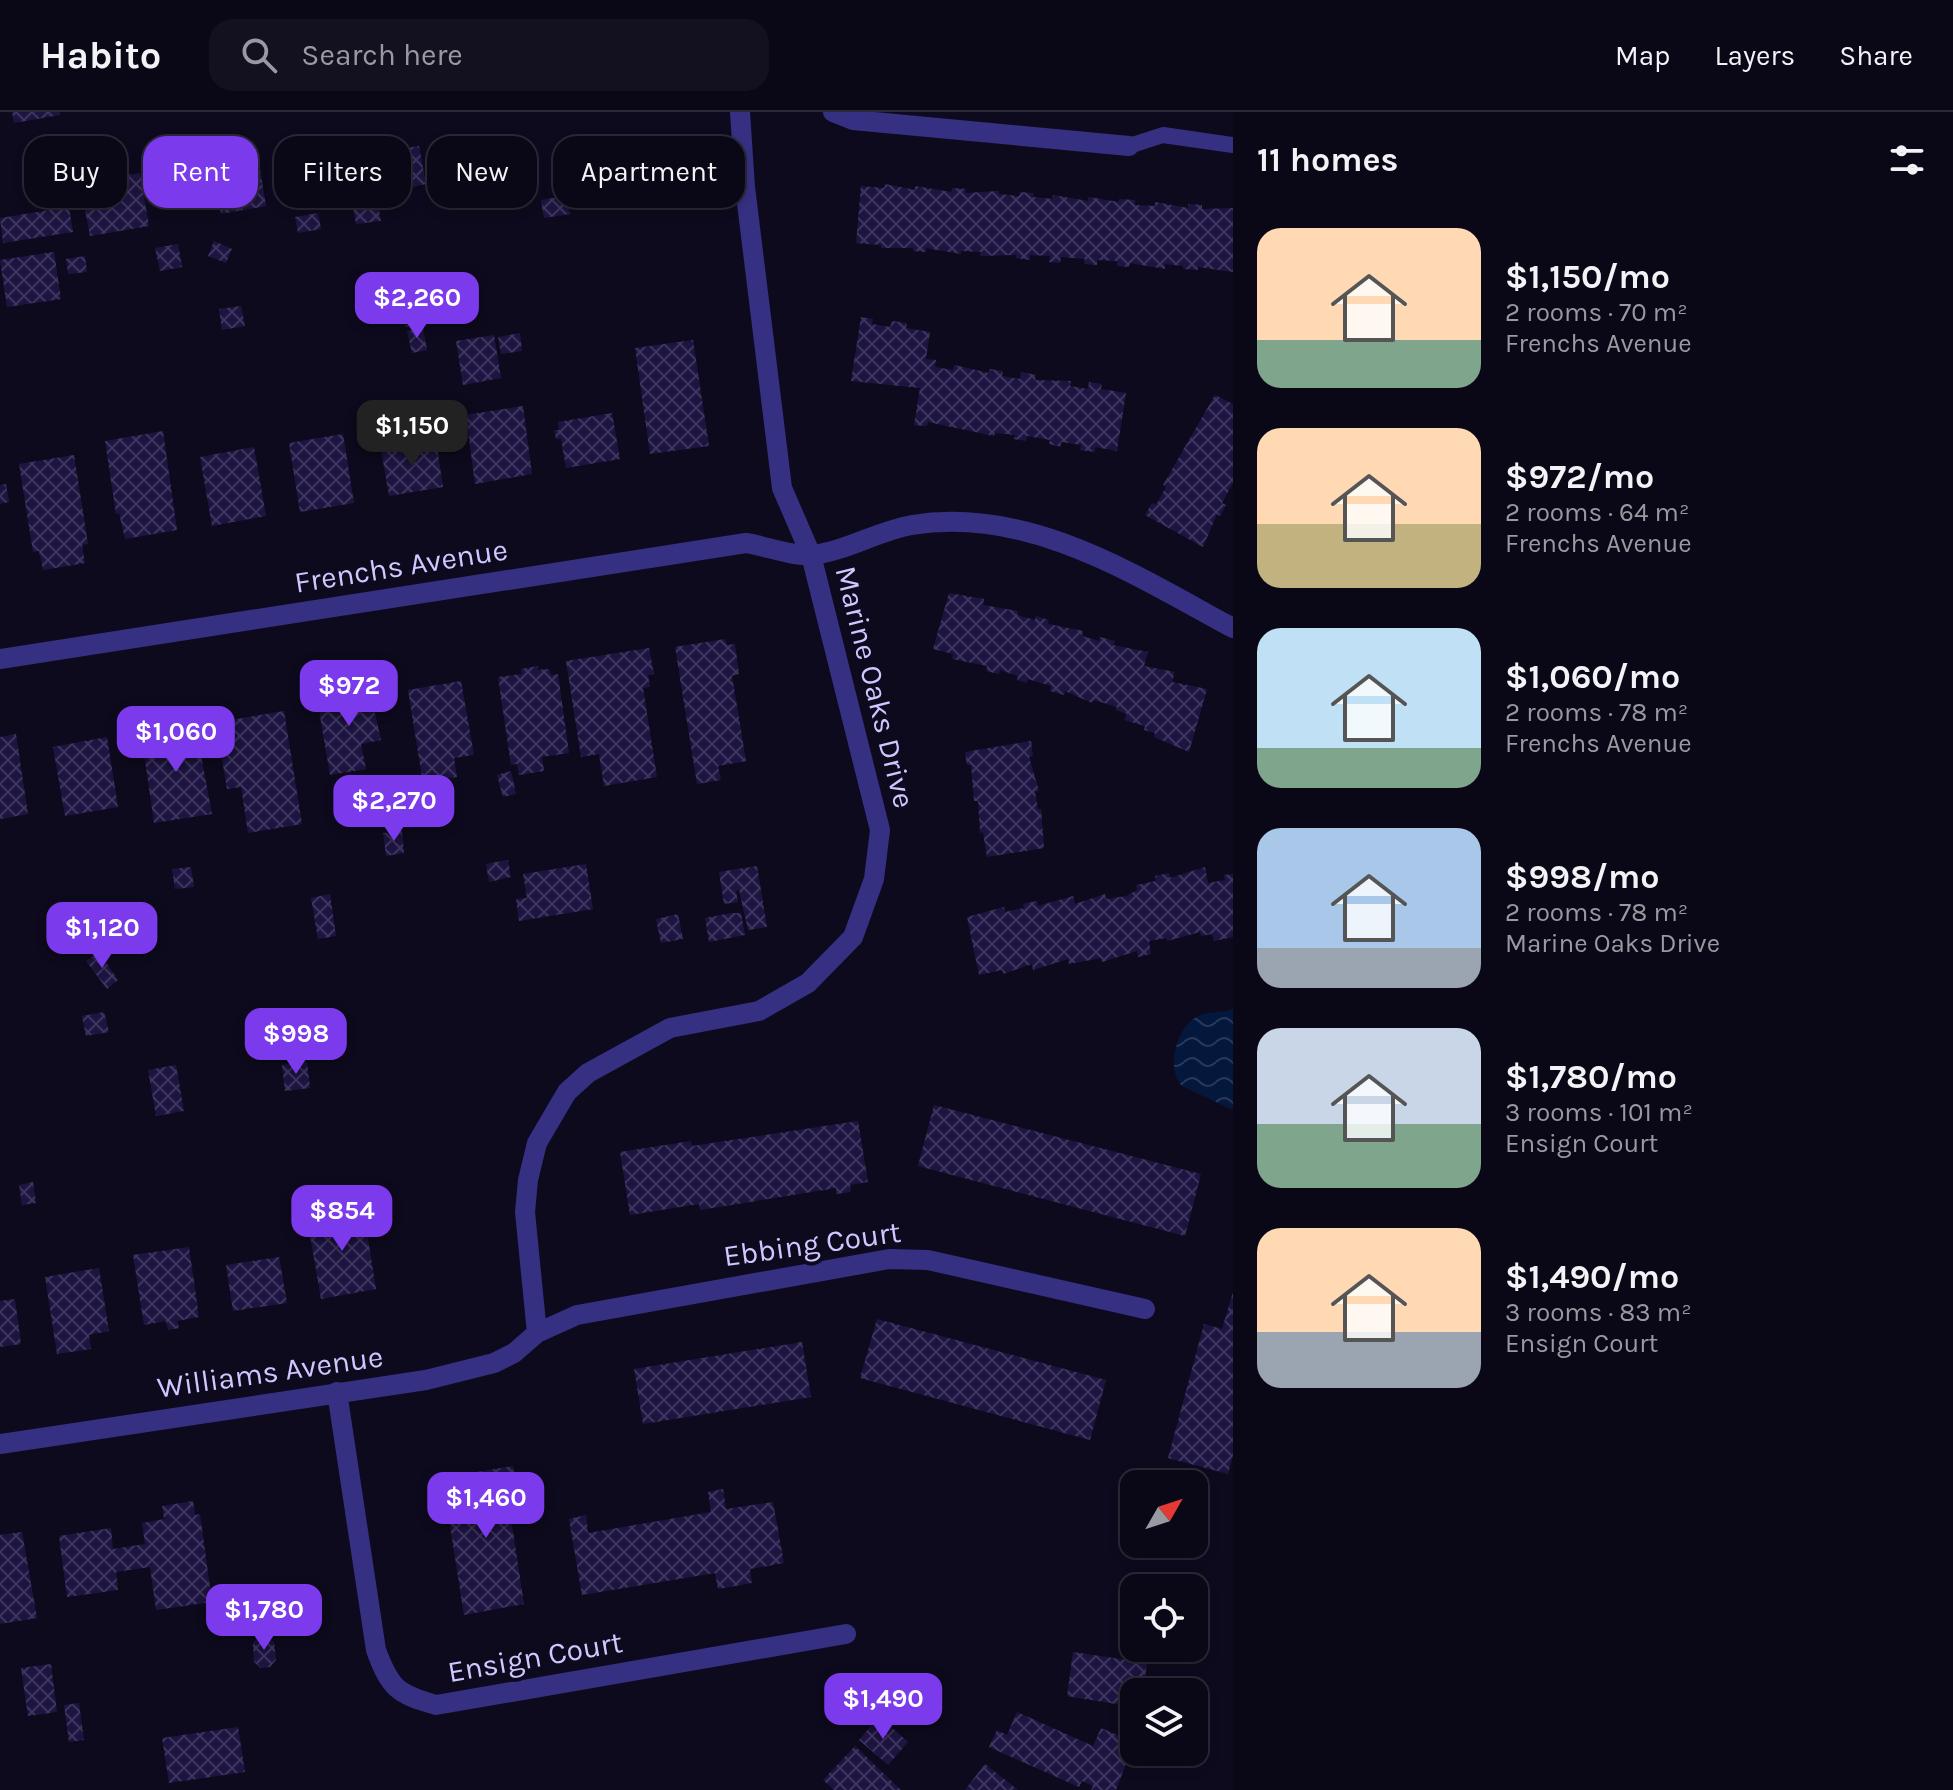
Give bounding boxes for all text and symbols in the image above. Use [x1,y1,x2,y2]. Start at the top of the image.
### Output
search box [209,19,769,91]
text: Habito [40,33,161,78]
icon: search [237,33,281,77]
text: Search here [301,37,463,73]
text: Map [1615,39,1670,72]
text: Layers [1714,39,1795,72]
text: Share [1839,39,1913,72]
chip: Buy [24,136,127,208]
chip: Rent [143,136,258,208]
chip: Filters [274,136,411,208]
chip: New [427,136,537,208]
chip: Apartment [553,136,745,208]
icon: filters [1885,138,1929,182]
text: 11 homes [1257,140,1399,180]
text: $1,150/mo [1505,257,1670,297]
icon: home [1321,260,1417,356]
pin: $2,260 [352,272,482,340]
text: $2,260 [373,282,461,313]
text: 2 rooms · 70 m² [1505,297,1688,328]
text: Frenchs Avenue [1505,328,1692,359]
pin: $1,150 [347,400,477,468]
text: $1,150 [375,410,449,441]
text: $972/mo [1505,457,1654,497]
icon: home [1321,460,1417,556]
text: 2 rooms · 64 m² [1505,497,1689,528]
text: Frenchs Avenue [1505,528,1692,559]
street label: Frenchs Avenue [292,531,510,601]
street label: Marine Oaks Drive [828,562,922,812]
text: $1,060/mo [1505,657,1680,697]
pin: $972 [302,660,396,728]
icon: home [1321,660,1417,756]
text: $972 [318,670,380,701]
text: 2 rooms · 78 m² [1505,697,1688,728]
pin: $1,060 [111,706,241,774]
text: $1,060 [135,716,217,747]
text: Frenchs Avenue [1505,728,1692,759]
pin: $2,270 [329,775,459,843]
text: $2,270 [351,785,437,816]
text: $998/mo [1505,857,1659,897]
icon: home [1321,860,1417,956]
text: 2 rooms · 78 m² [1505,897,1688,928]
pin: $1,120 [37,902,167,970]
text: $1,120 [64,912,140,943]
text: Marine Oaks Drive [1505,928,1720,959]
pin: $998 [249,1008,343,1076]
text: $998 [263,1018,329,1049]
text: $1,780/mo [1505,1057,1677,1097]
icon: home [1321,1060,1417,1156]
text: 3 rooms · 101 m² [1505,1097,1693,1128]
text: Ensign Court [1505,1128,1658,1159]
pin: $854 [295,1185,389,1253]
text: $854 [309,1195,375,1226]
street label: Ebbing Court [721,1214,903,1274]
text: $1,490/mo [1505,1257,1679,1297]
icon: home [1321,1260,1417,1356]
text: 3 rooms · 83 m² [1505,1297,1692,1328]
text: Ensign Court [1505,1328,1658,1359]
street label: Williams Avenue [155,1338,385,1406]
north arrow [1120,1470,1208,1558]
map controls [1120,1470,1208,1766]
pin: $1,460 [421,1472,551,1540]
text: $1,460 [445,1482,527,1513]
button: locate [1120,1574,1208,1662]
pin: $1,780 [199,1584,329,1652]
text: $1,780 [224,1594,304,1625]
street label: Ensign Court [445,1624,625,1690]
pin: $1,490 [818,1673,948,1741]
button: layers [1120,1678,1208,1766]
text: $1,490 [842,1683,924,1714]

